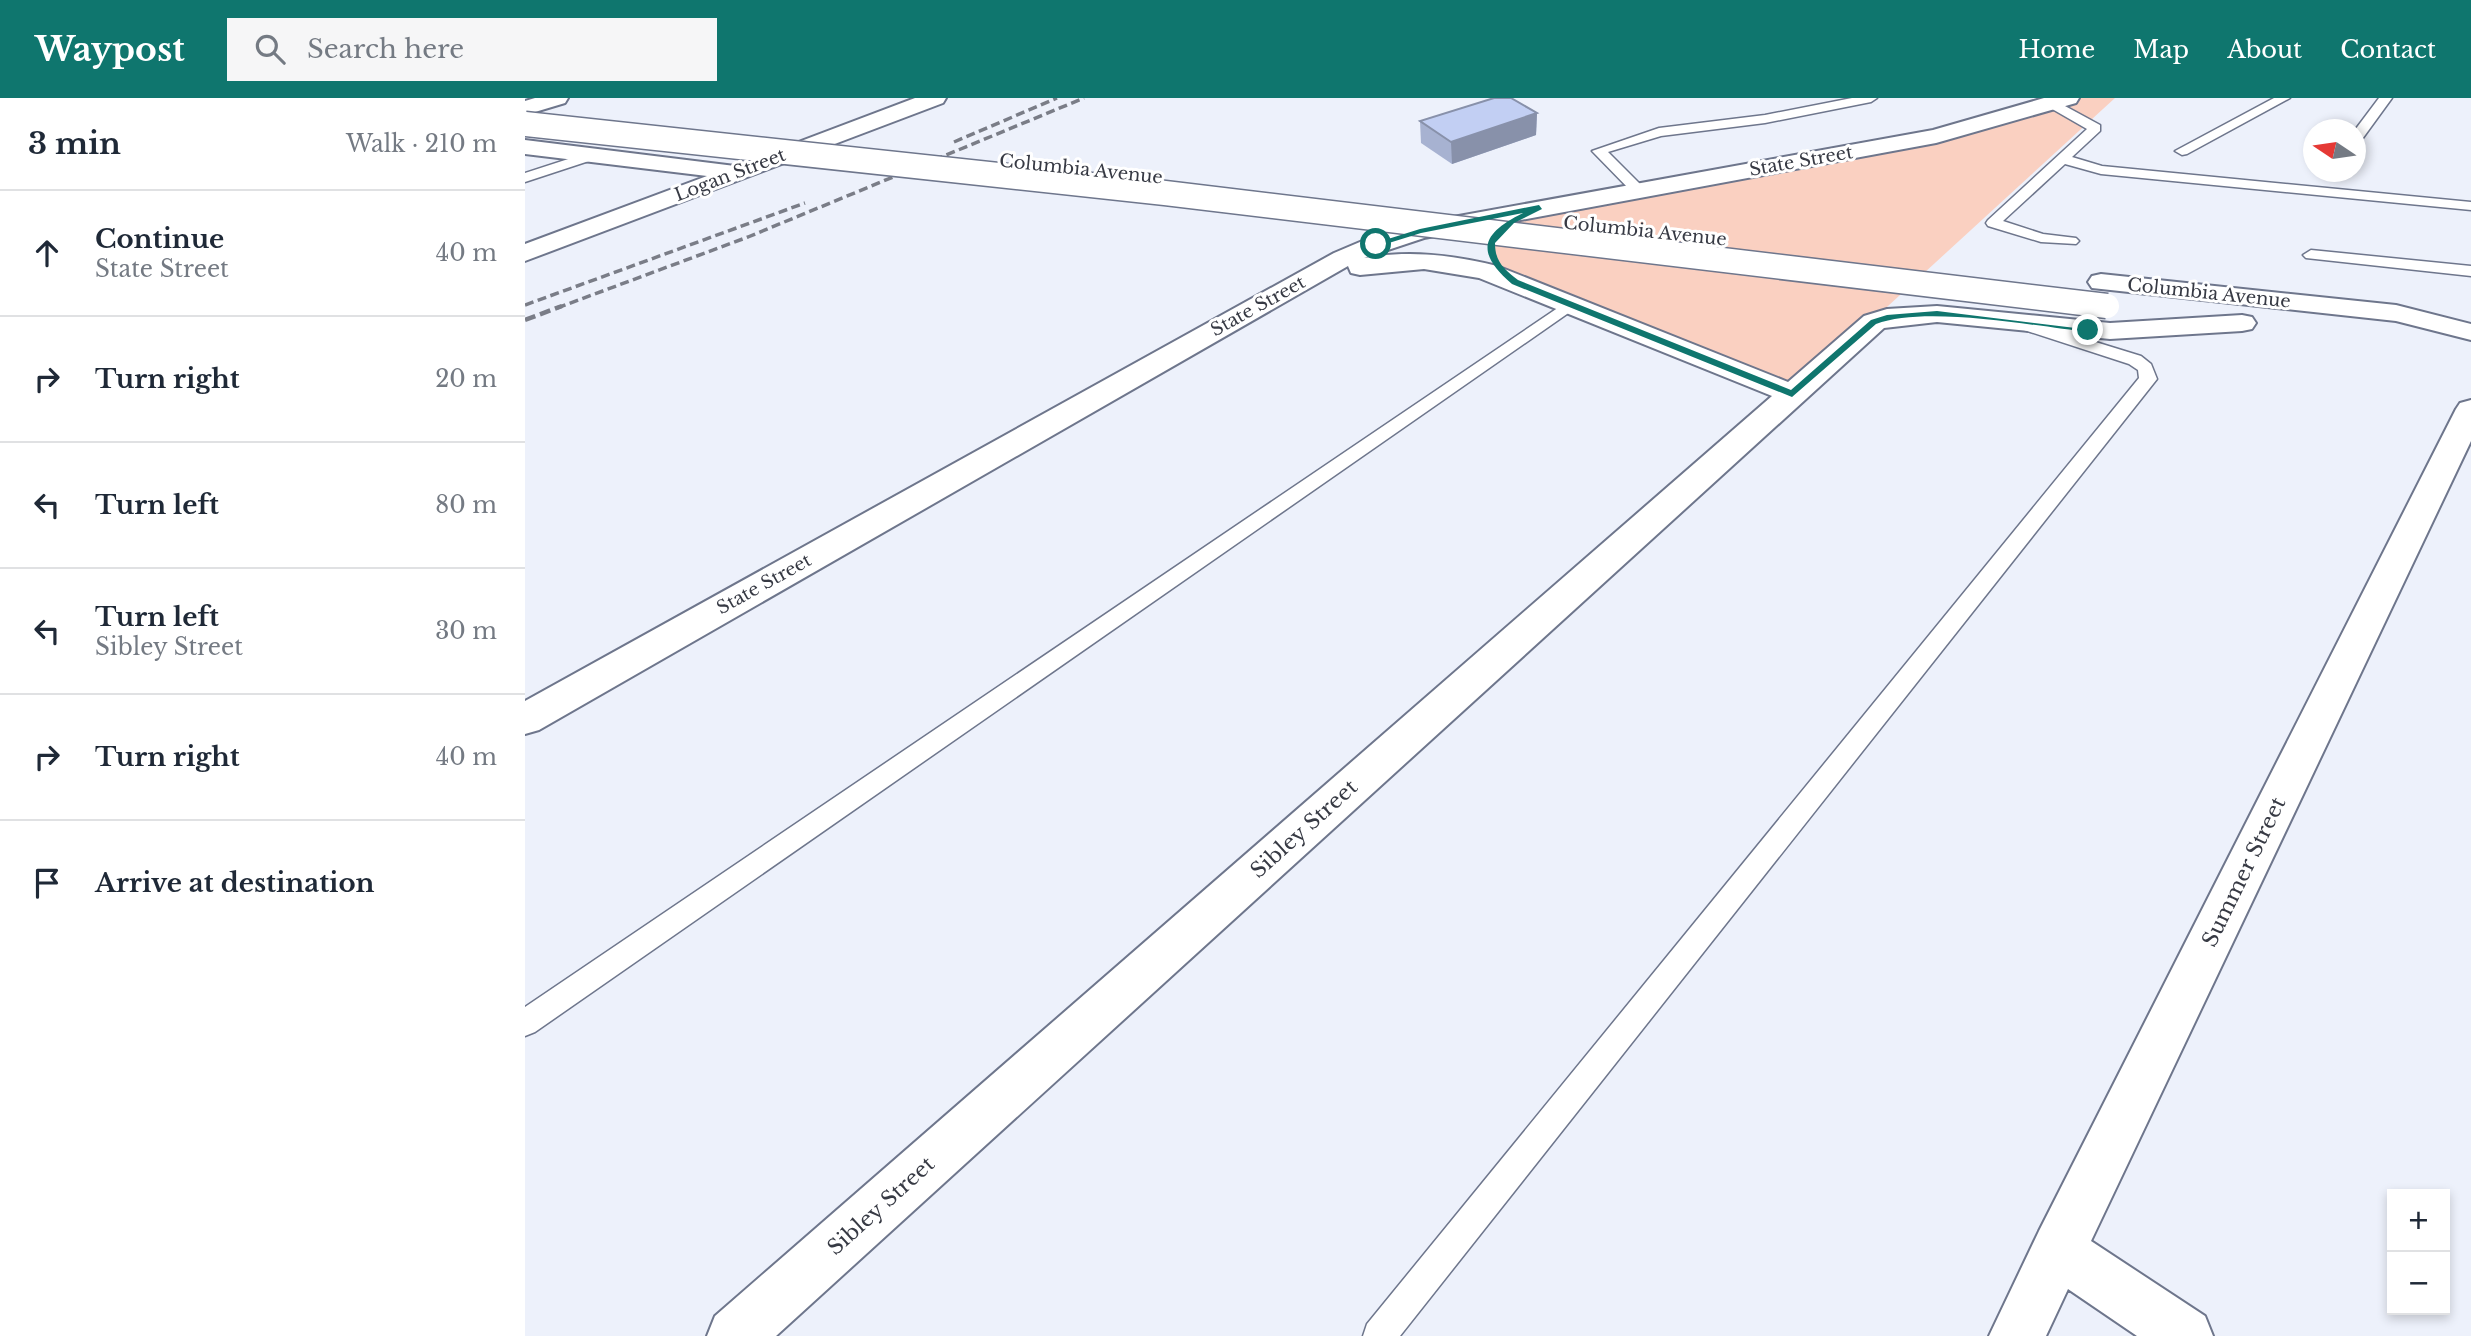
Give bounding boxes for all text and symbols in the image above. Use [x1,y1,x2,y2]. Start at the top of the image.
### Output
search box [227,18,717,81]
text: Waypost [35,29,185,70]
icon: search [251,30,289,68]
text: Search here [307,33,464,65]
text: Home [2019,35,2095,64]
text: Map [2133,35,2189,64]
text: About [2227,35,2302,64]
text: Contact [2340,35,2436,64]
north arrow [2303,119,2366,182]
text: 3 min [28,125,121,162]
text: Walk · 210 m [346,130,497,158]
street label: State Street [1748,141,1855,181]
street label: Logan Street [671,144,789,206]
street label: Columbia Avenue [998,149,1164,189]
street label: Columbia Avenue [1562,211,1728,251]
text: Continue [95,223,224,255]
route start [1360,228,1391,259]
icon: ahead [28,234,66,272]
text: 40 m [436,239,497,267]
text: State Street [95,255,229,283]
street label: State Street [1207,271,1309,341]
street label: Columbia Avenue [2126,273,2292,313]
route end [2072,314,2103,345]
icon: right [28,360,66,398]
text: Turn right [95,363,240,395]
text: 20 m [435,365,497,393]
icon: left [28,486,66,524]
text: Turn left [95,489,219,521]
text: 80 m [435,491,497,519]
street label: State Street [713,549,815,619]
text: Turn left [95,601,219,633]
icon: left [28,612,66,650]
text: 30 m [435,617,497,645]
text: Sibley Street [95,633,243,661]
icon: right [28,738,66,776]
text: Turn right [95,741,240,773]
text: 40 m [436,743,497,771]
street label: Sibley Street [1245,774,1363,884]
street label: Summer Street [2197,793,2292,951]
icon: arrive [28,864,66,902]
text: Arrive at destination [95,867,375,899]
street label: Sibley Street [822,1151,940,1261]
map controls [2387,1189,2450,1315]
button: + [2387,1189,2450,1252]
button: − [2387,1252,2450,1315]

